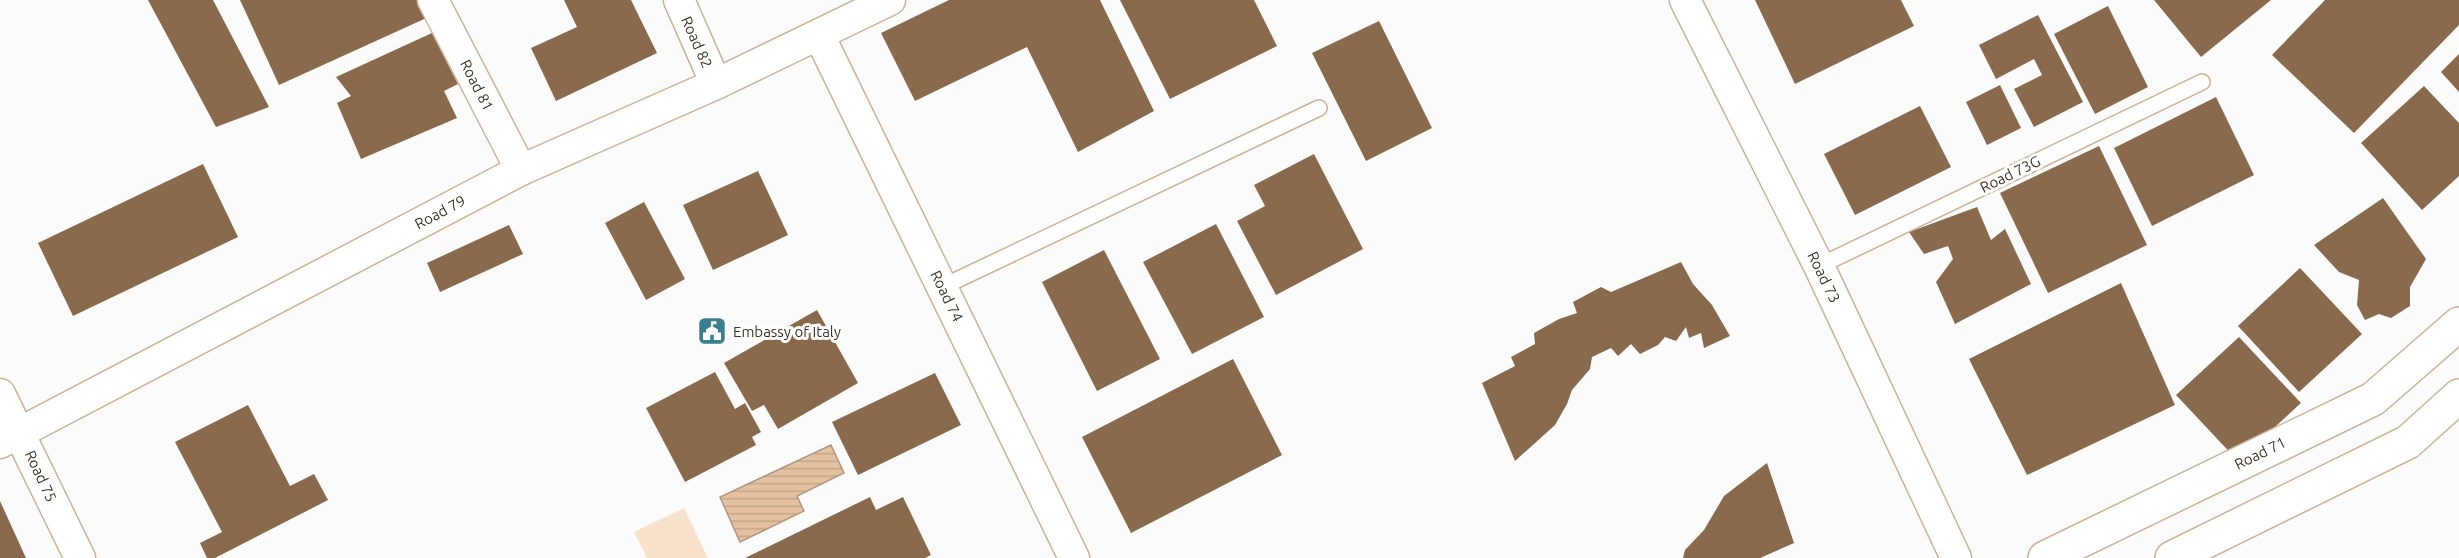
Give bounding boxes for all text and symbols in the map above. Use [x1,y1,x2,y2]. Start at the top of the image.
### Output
street label: Road 82 [678,13,716,71]
street label: Road 81 [457,57,497,113]
street label: Road 73G [1977,152,2043,196]
street label: Road 79 [412,192,468,232]
street label: Road 73 [1804,249,1844,305]
street label: Road 74 [927,268,967,324]
public building icon: Embassy of Italy [696,315,728,347]
place label: Embassy of Italy [733,323,841,340]
street label: Road 71 [2232,433,2288,473]
street label: Road 75 [22,448,60,504]

